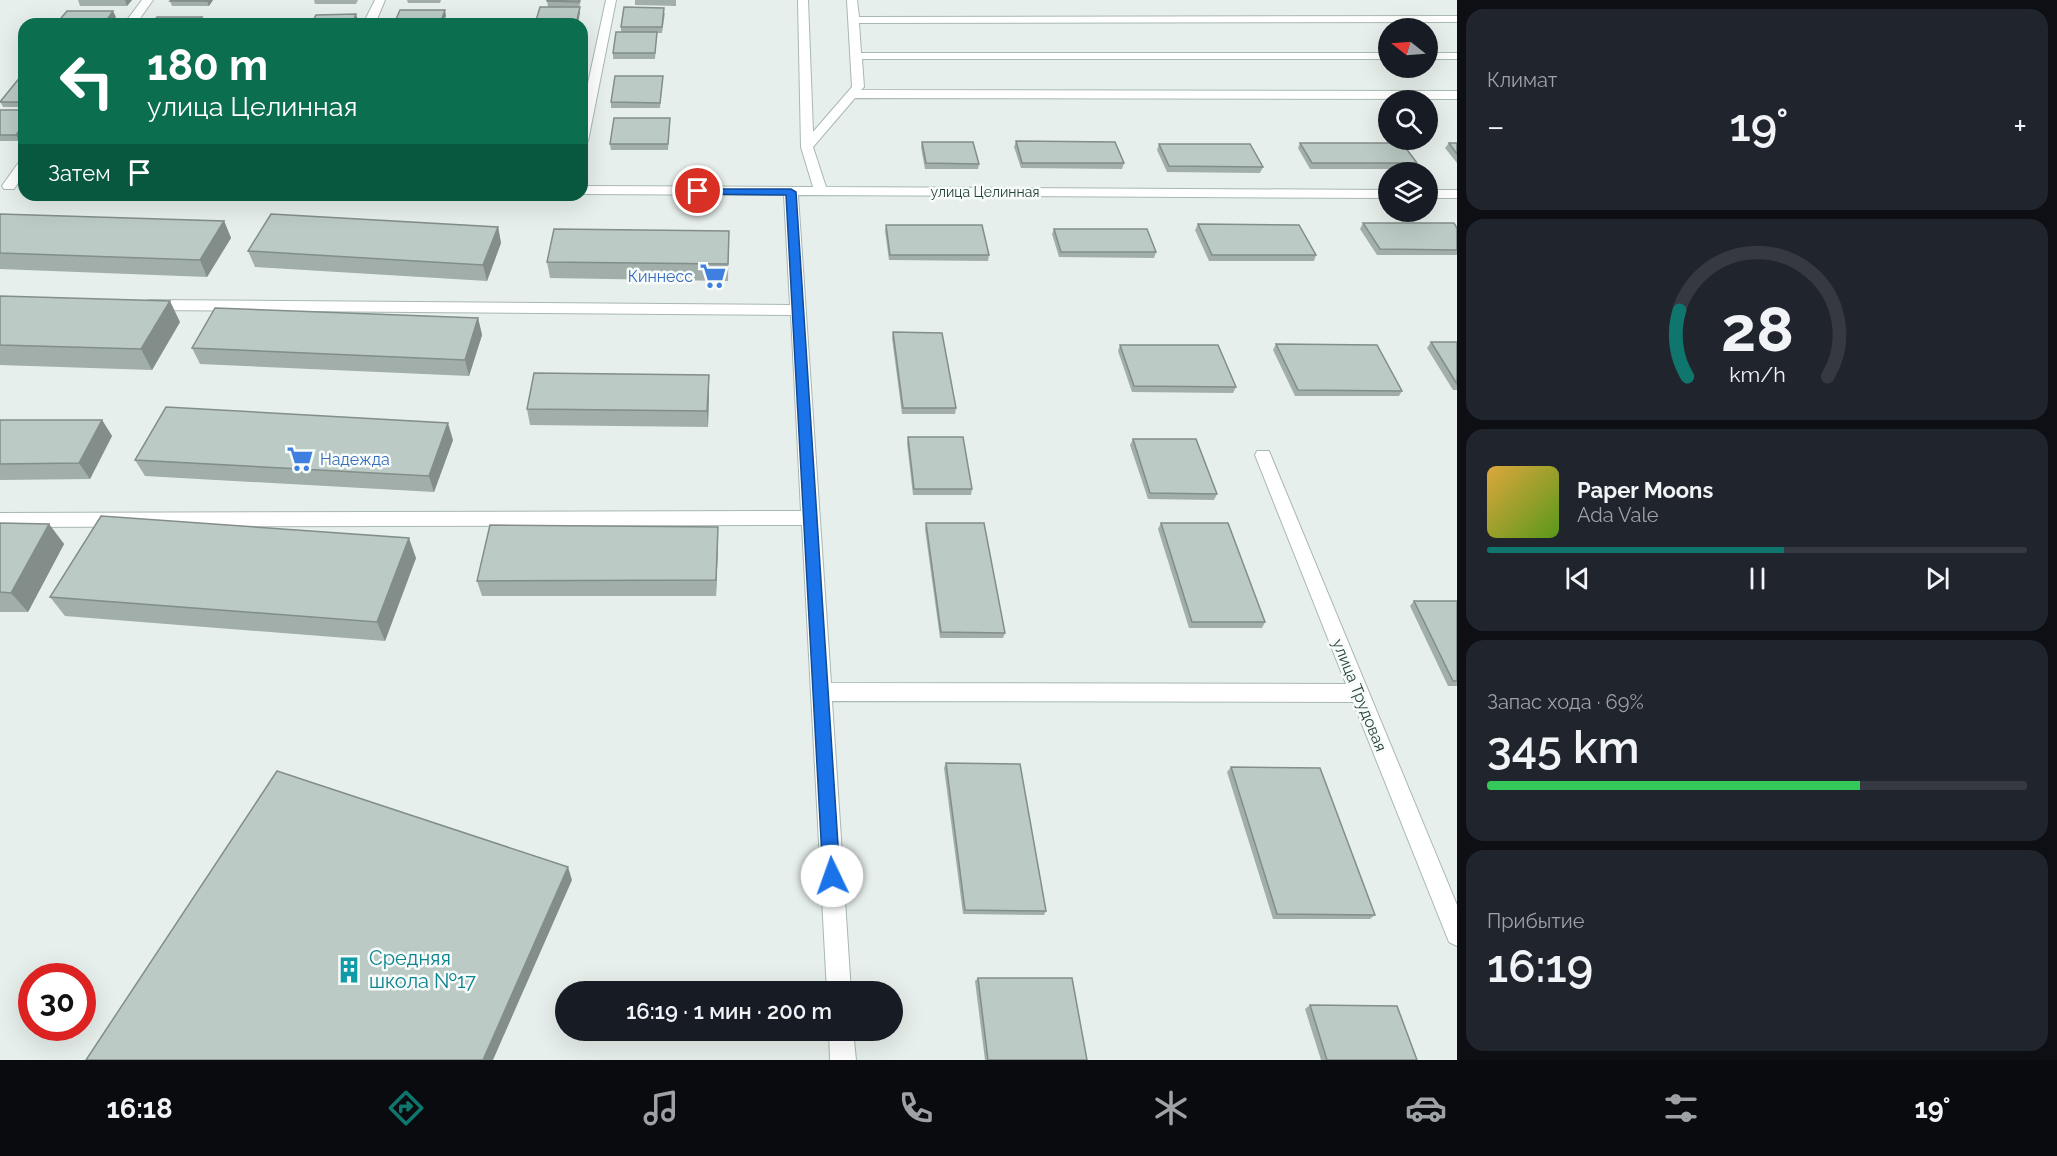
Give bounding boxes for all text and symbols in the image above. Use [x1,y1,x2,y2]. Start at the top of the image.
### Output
north arrow [1378,18,1438,78]
map controls [1378,18,1438,222]
text: 180 m [147,41,268,90]
icon: left [48,42,126,120]
text: Климат [1487,68,1557,92]
button: search [1378,90,1438,150]
text: улица Целинная [147,91,358,122]
text: 19° [1730,99,1788,152]
text: − [1487,107,1505,146]
text: + [2013,107,2027,146]
icon: arrive [123,156,156,189]
text: Затем [48,160,111,186]
button: layers [1378,162,1438,222]
pin [672,165,723,216]
icon: arrive [681,174,714,207]
street label: улица Целинная [930,184,1040,200]
supermarket icon: Киннесс [698,261,728,291]
place label: Киннесс [628,267,693,286]
text: 28 [1721,292,1793,366]
text: km/h [1729,362,1785,387]
supermarket icon: Надежда [285,444,315,474]
place label: Надежда [320,450,390,469]
text: Paper Moons [1577,477,1713,503]
text: Ada Vale [1577,503,1659,527]
icon: previous [1561,562,1594,595]
icon: pause [1741,562,1774,595]
icon: next [1921,562,1954,595]
street label: улица Трудовая [1328,636,1391,754]
text: Запас хода · 69% [1487,690,1644,714]
text: 345 km [1487,721,1639,774]
position arrow [800,844,864,908]
text: Прибытие [1487,909,1584,933]
text: 16:19 [1487,940,1593,993]
place label: Средняя школа №17 [369,946,476,993]
building icon: Средняя школа №17 [334,955,364,985]
speed limit sign: 30 [18,963,96,1041]
text: 16:19 · 1 мин · 200 m [626,998,832,1024]
icon: directions [385,1087,427,1129]
icon: music [640,1087,682,1129]
icon: phone [895,1087,937,1129]
icon: climate [1150,1087,1192,1129]
icon: car [1405,1087,1447,1129]
icon: filters [1660,1087,1702,1129]
text: 16:18 [106,1093,172,1124]
text: 19° [1914,1093,1951,1124]

